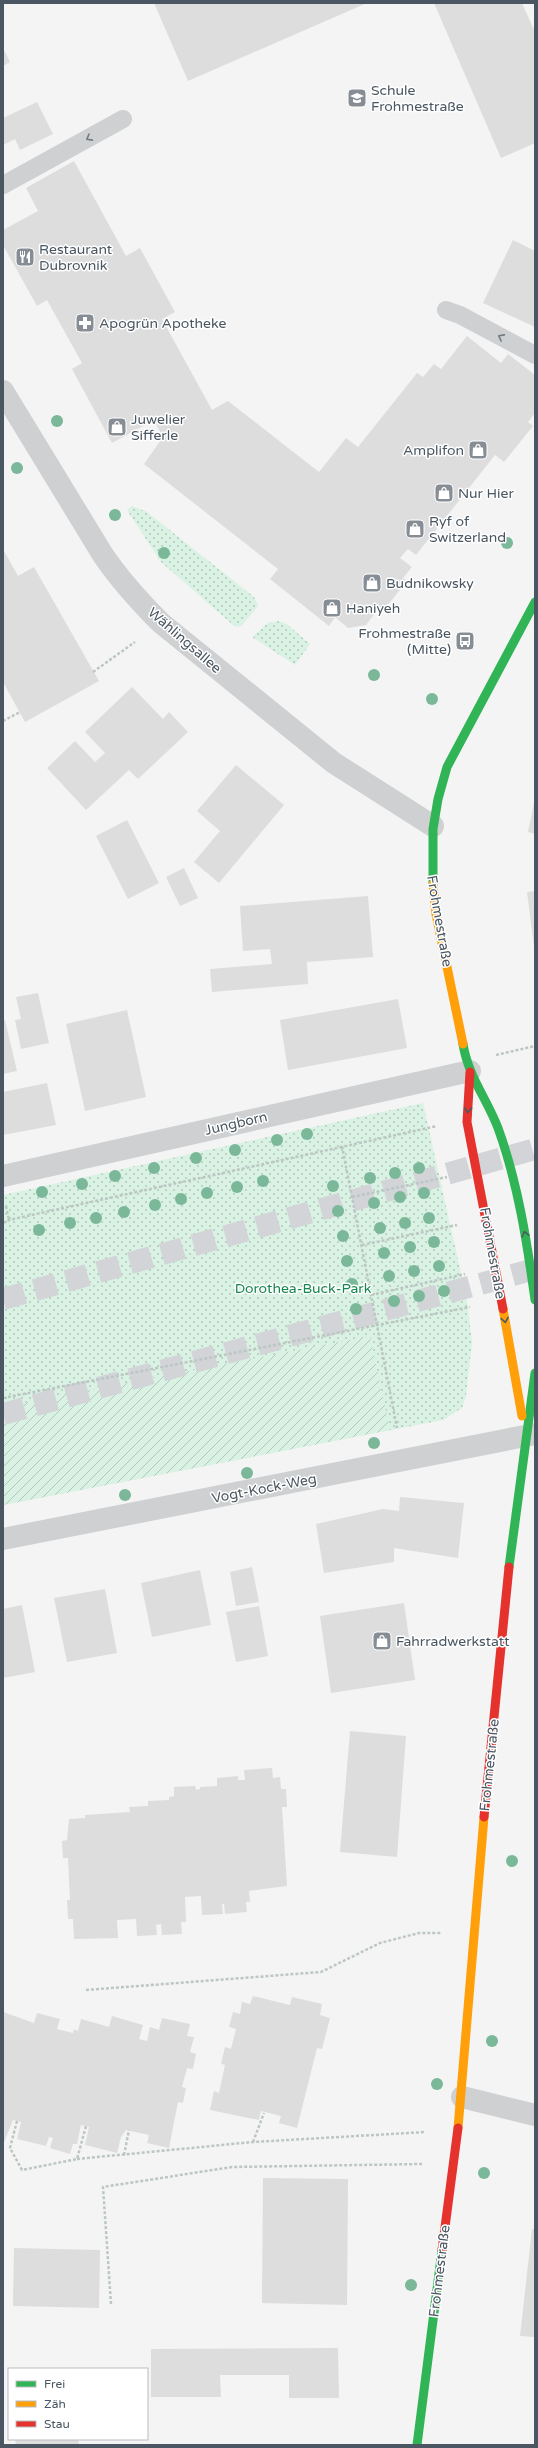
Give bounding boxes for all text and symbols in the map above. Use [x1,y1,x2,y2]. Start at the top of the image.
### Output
place label: Schule Frohmestraße [371,82,464,115]
school or university icon: Schule Frohmestraße [346,87,368,109]
one-way arrow [86,134,93,141]
place label: Restaurant Dubrovnik [39,241,113,274]
restaurant icon: Restaurant Dubrovnik [14,246,36,268]
pharmacy icon: Apogrün Apotheke [74,312,96,334]
place label: Apogrün Apotheke [99,315,227,332]
one-way arrow [497,334,505,341]
place label: Juwelier Sifferle [131,411,186,444]
shop icon: Juwelier Sifferle [106,416,128,438]
shop icon: Amplifon [467,439,489,461]
place label: Amplifon [403,442,464,459]
shop icon: Nur Hier [433,482,455,504]
place label: Nur Hier [458,485,514,502]
place label: Ryf of Switzerland [429,513,506,546]
shop icon: Ryf of Switzerland [404,518,426,540]
shop icon: Budnikowsky [361,572,383,594]
place label: Budnikowsky [386,575,474,592]
shop icon: Haniyeh [321,597,343,619]
place label: Haniyeh [346,600,400,617]
street label: Wählingsallee [144,604,225,677]
place label: Frohmestraße (Mitte) [358,625,451,658]
bus stop icon: Frohmestraße (Mitte) [454,630,476,652]
street label: Frohmestraße [423,874,456,968]
one-way arrow [463,1107,472,1113]
street label: Jungborn [203,1108,269,1139]
street label: Frohmestraße [476,1206,509,1300]
one-way arrow [522,1231,530,1237]
park label: Dorothea-Buck-Park [235,1280,372,1297]
one-way arrow [500,1317,509,1323]
street label: Vogt-Kock-Weg [210,1470,318,1507]
shop icon: Fahrradwerkstatt [371,1630,393,1652]
place label: Fahrradwerkstatt [396,1633,510,1650]
street label: Frohmestraße [476,1718,503,1812]
street label: Frohmestraße [425,2224,454,2318]
legend [8,2368,148,2440]
text: Frei [44,2377,65,2391]
text: Zäh [44,2397,66,2411]
text: Stau [44,2417,70,2431]

